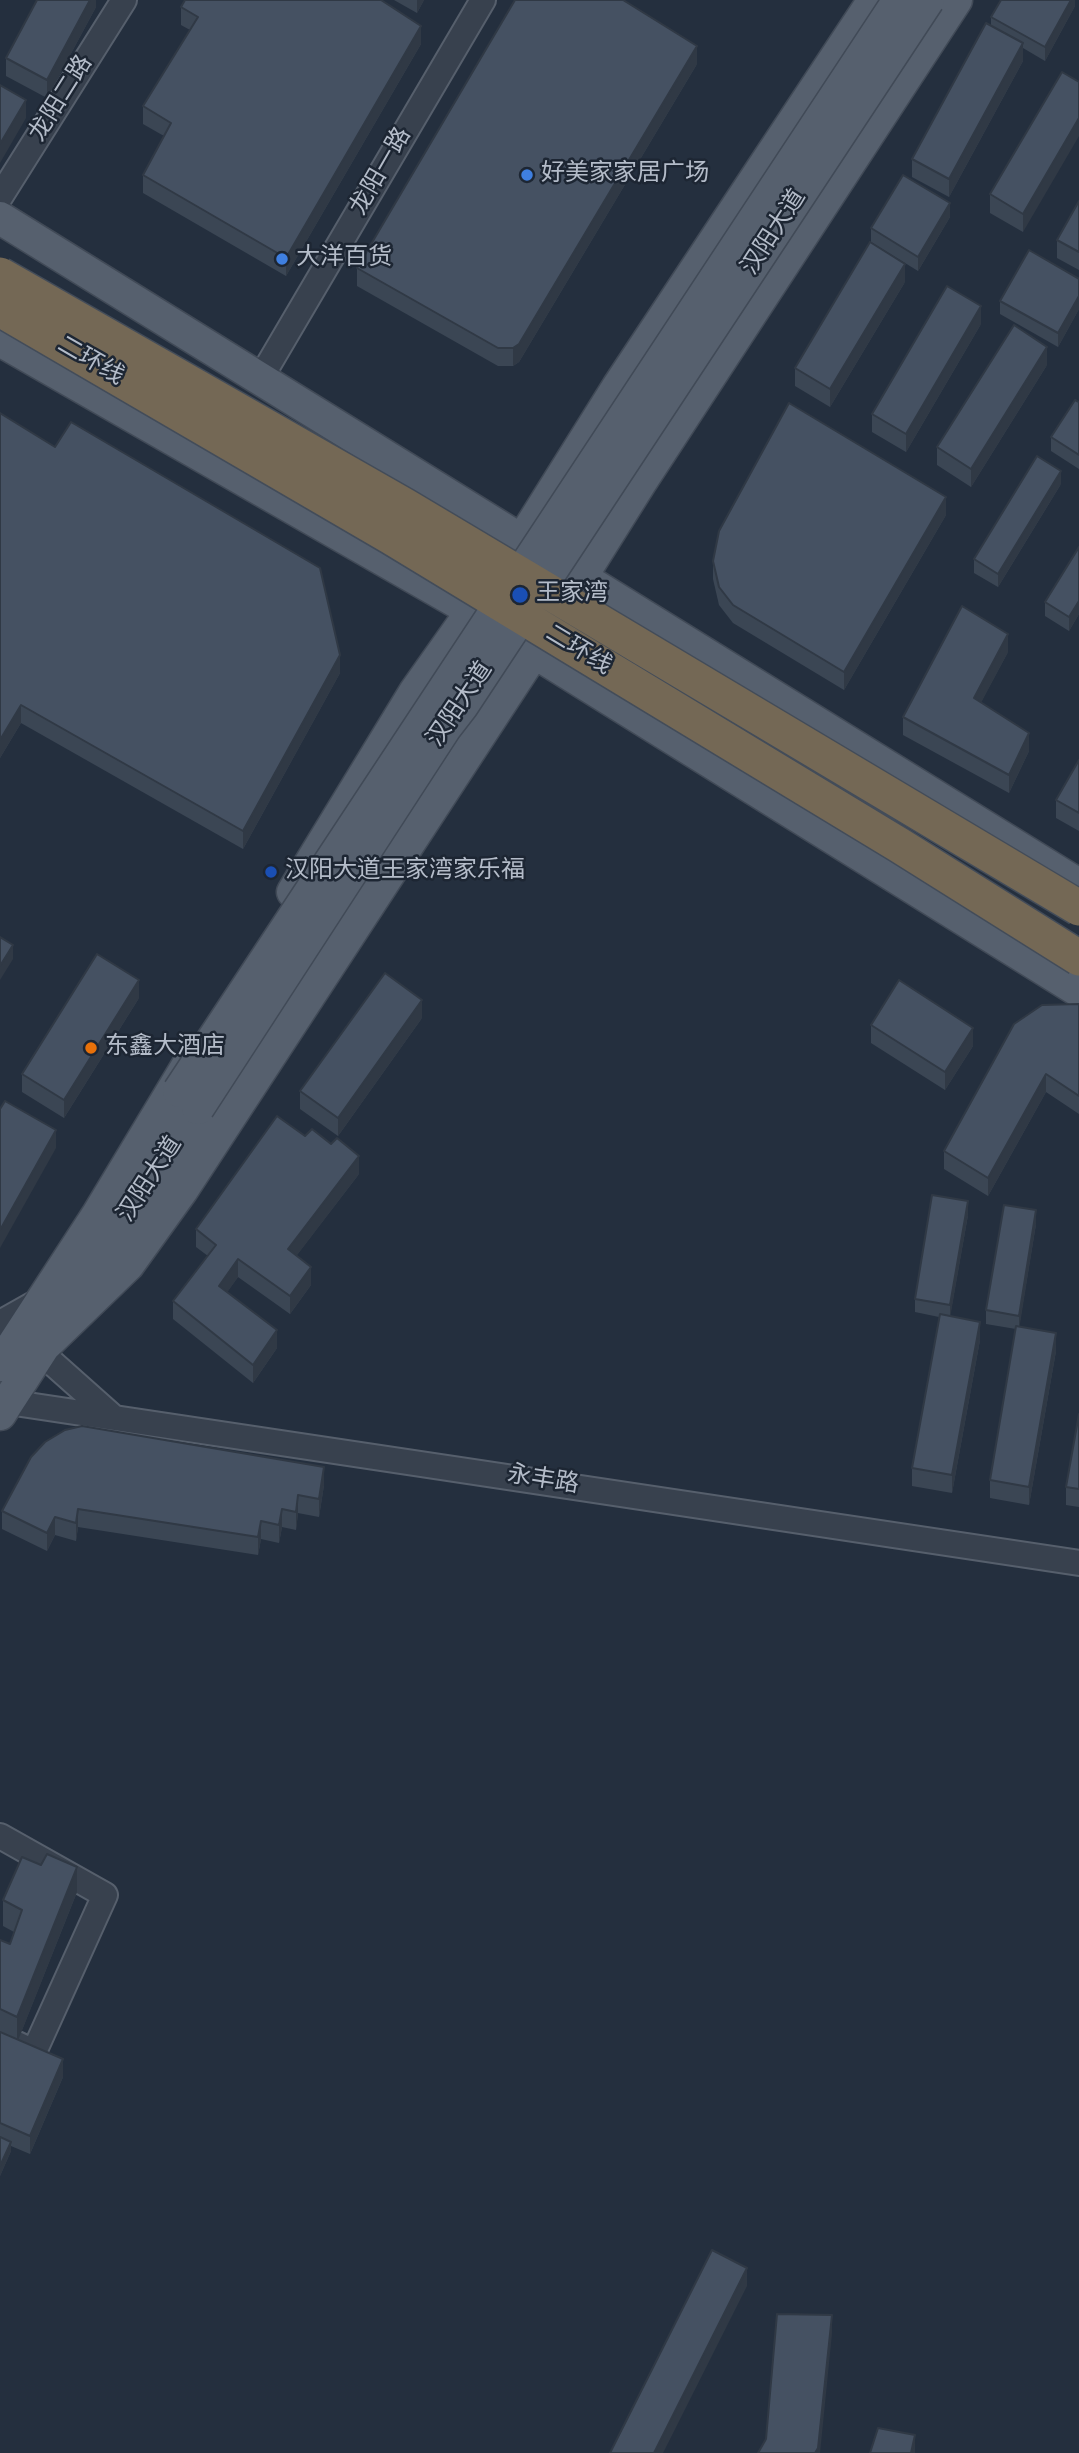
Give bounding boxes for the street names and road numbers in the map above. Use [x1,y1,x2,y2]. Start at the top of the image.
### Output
street label: 龙阳二路 [24,51,100,147]
street label: 龙阳一路 [346,123,418,221]
street label: 汉阳大道 [737,185,813,281]
street label: 二环线 [52,332,128,392]
street label: 二环线 [540,620,616,682]
street label: 汉阳大道 [422,657,500,753]
street label: 汉阳大道 [113,1132,189,1228]
street label: 永丰路 [505,1461,581,1501]

